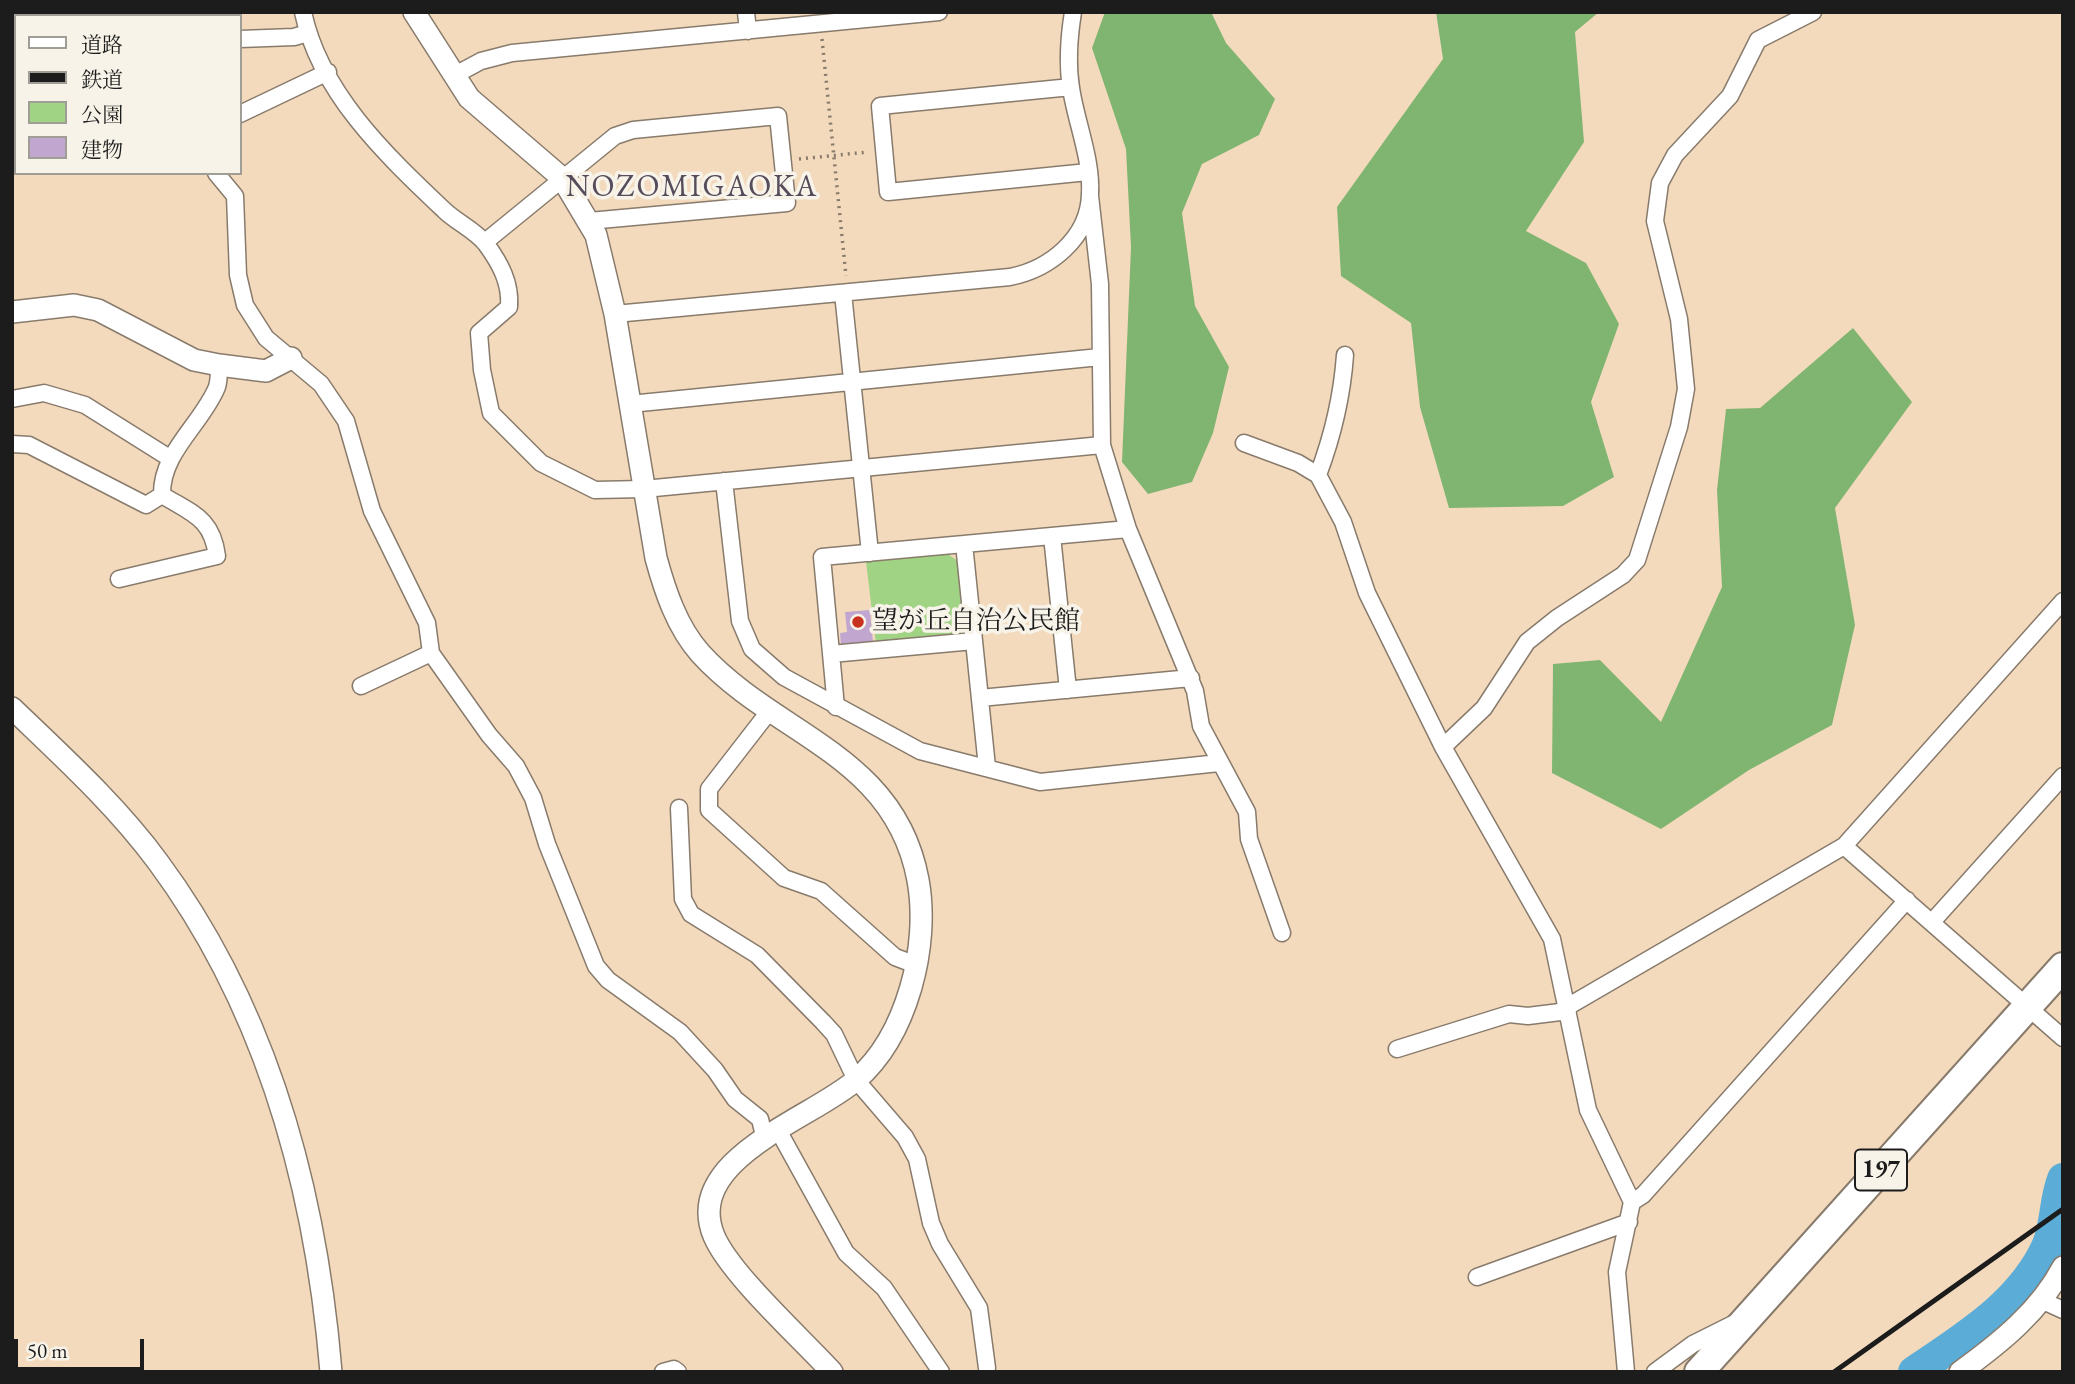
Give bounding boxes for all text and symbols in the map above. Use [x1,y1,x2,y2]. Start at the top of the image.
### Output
legend [14,14,242,175]
text: 道路 [81,31,123,58]
text: 鉄道 [81,66,123,93]
text: 公園 [81,101,123,128]
text: 建物 [81,136,123,163]
district label: NOZOMIGAOKA [567,170,817,206]
place label: 望が丘自治公民館 [872,606,1080,638]
marker: 望が丘自治公民館 [850,614,866,630]
road number: 197 [1855,1150,1907,1190]
scale bar [18,1324,147,1368]
text: 50 m [27,1337,68,1364]

